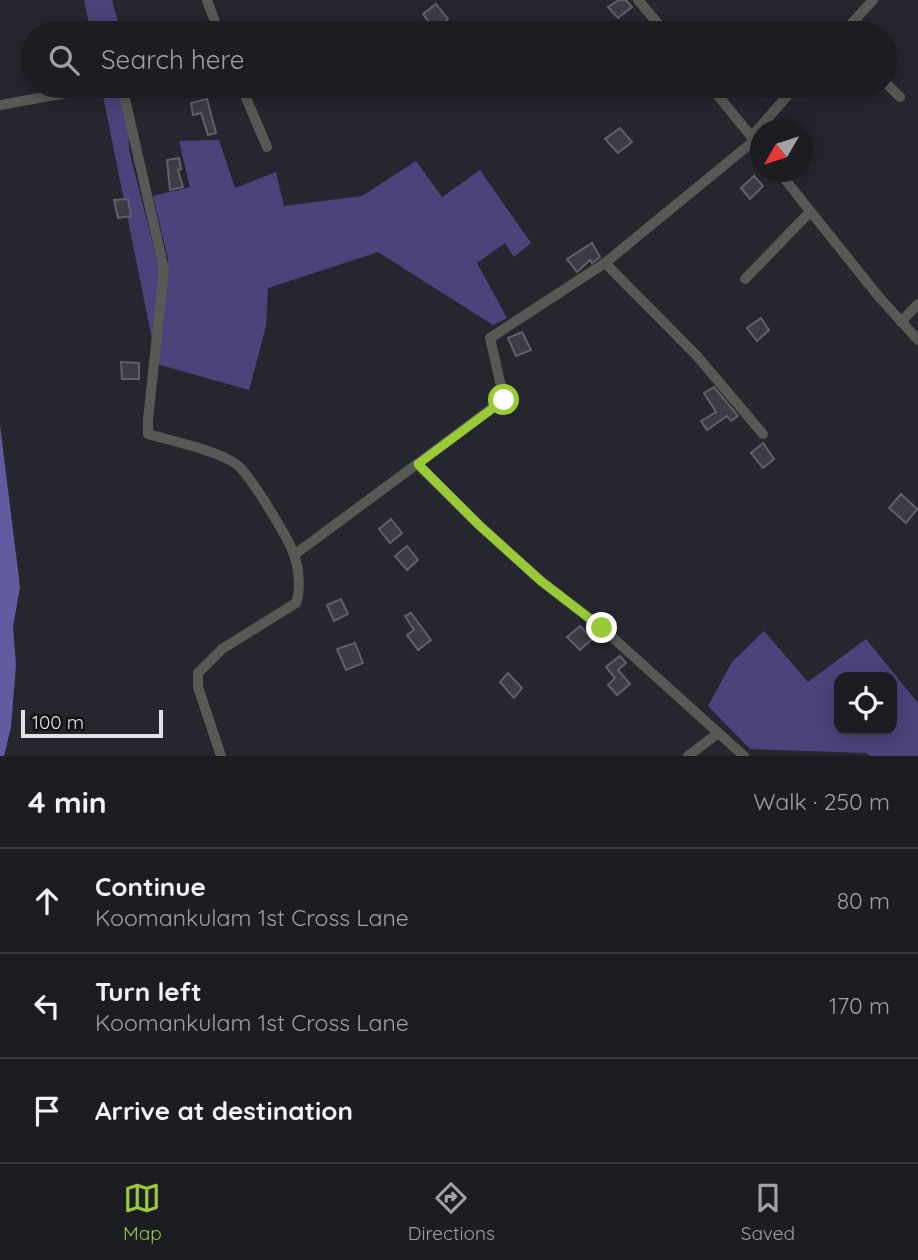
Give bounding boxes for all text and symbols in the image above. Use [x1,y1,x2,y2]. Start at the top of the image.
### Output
search box [21,21,897,98]
icon: search [45,41,83,79]
text: Search here [101,43,245,76]
north arrow [750,119,813,182]
route start [488,384,519,415]
route end [586,612,617,643]
map controls [834,672,897,735]
button: locate [834,672,897,735]
scale bar [21,707,163,739]
text: 100 m [32,710,84,734]
text: 4 min [28,783,107,821]
text: Walk · 250 m [753,787,890,816]
text: Continue [95,870,206,903]
icon: ahead [28,882,66,920]
text: 80 m [837,886,890,915]
text: Koomankulam 1st Cross Lane [95,903,409,932]
text: Turn left [95,975,202,1008]
icon: left [28,987,66,1025]
text: 170 m [829,991,890,1020]
text: Koomankulam 1st Cross Lane [95,1008,409,1037]
icon: arrive [28,1092,66,1130]
text: Arrive at destination [95,1094,353,1127]
tab: Map [123,1179,162,1245]
tab: Directions [408,1179,495,1245]
tab: Saved [741,1179,795,1245]

